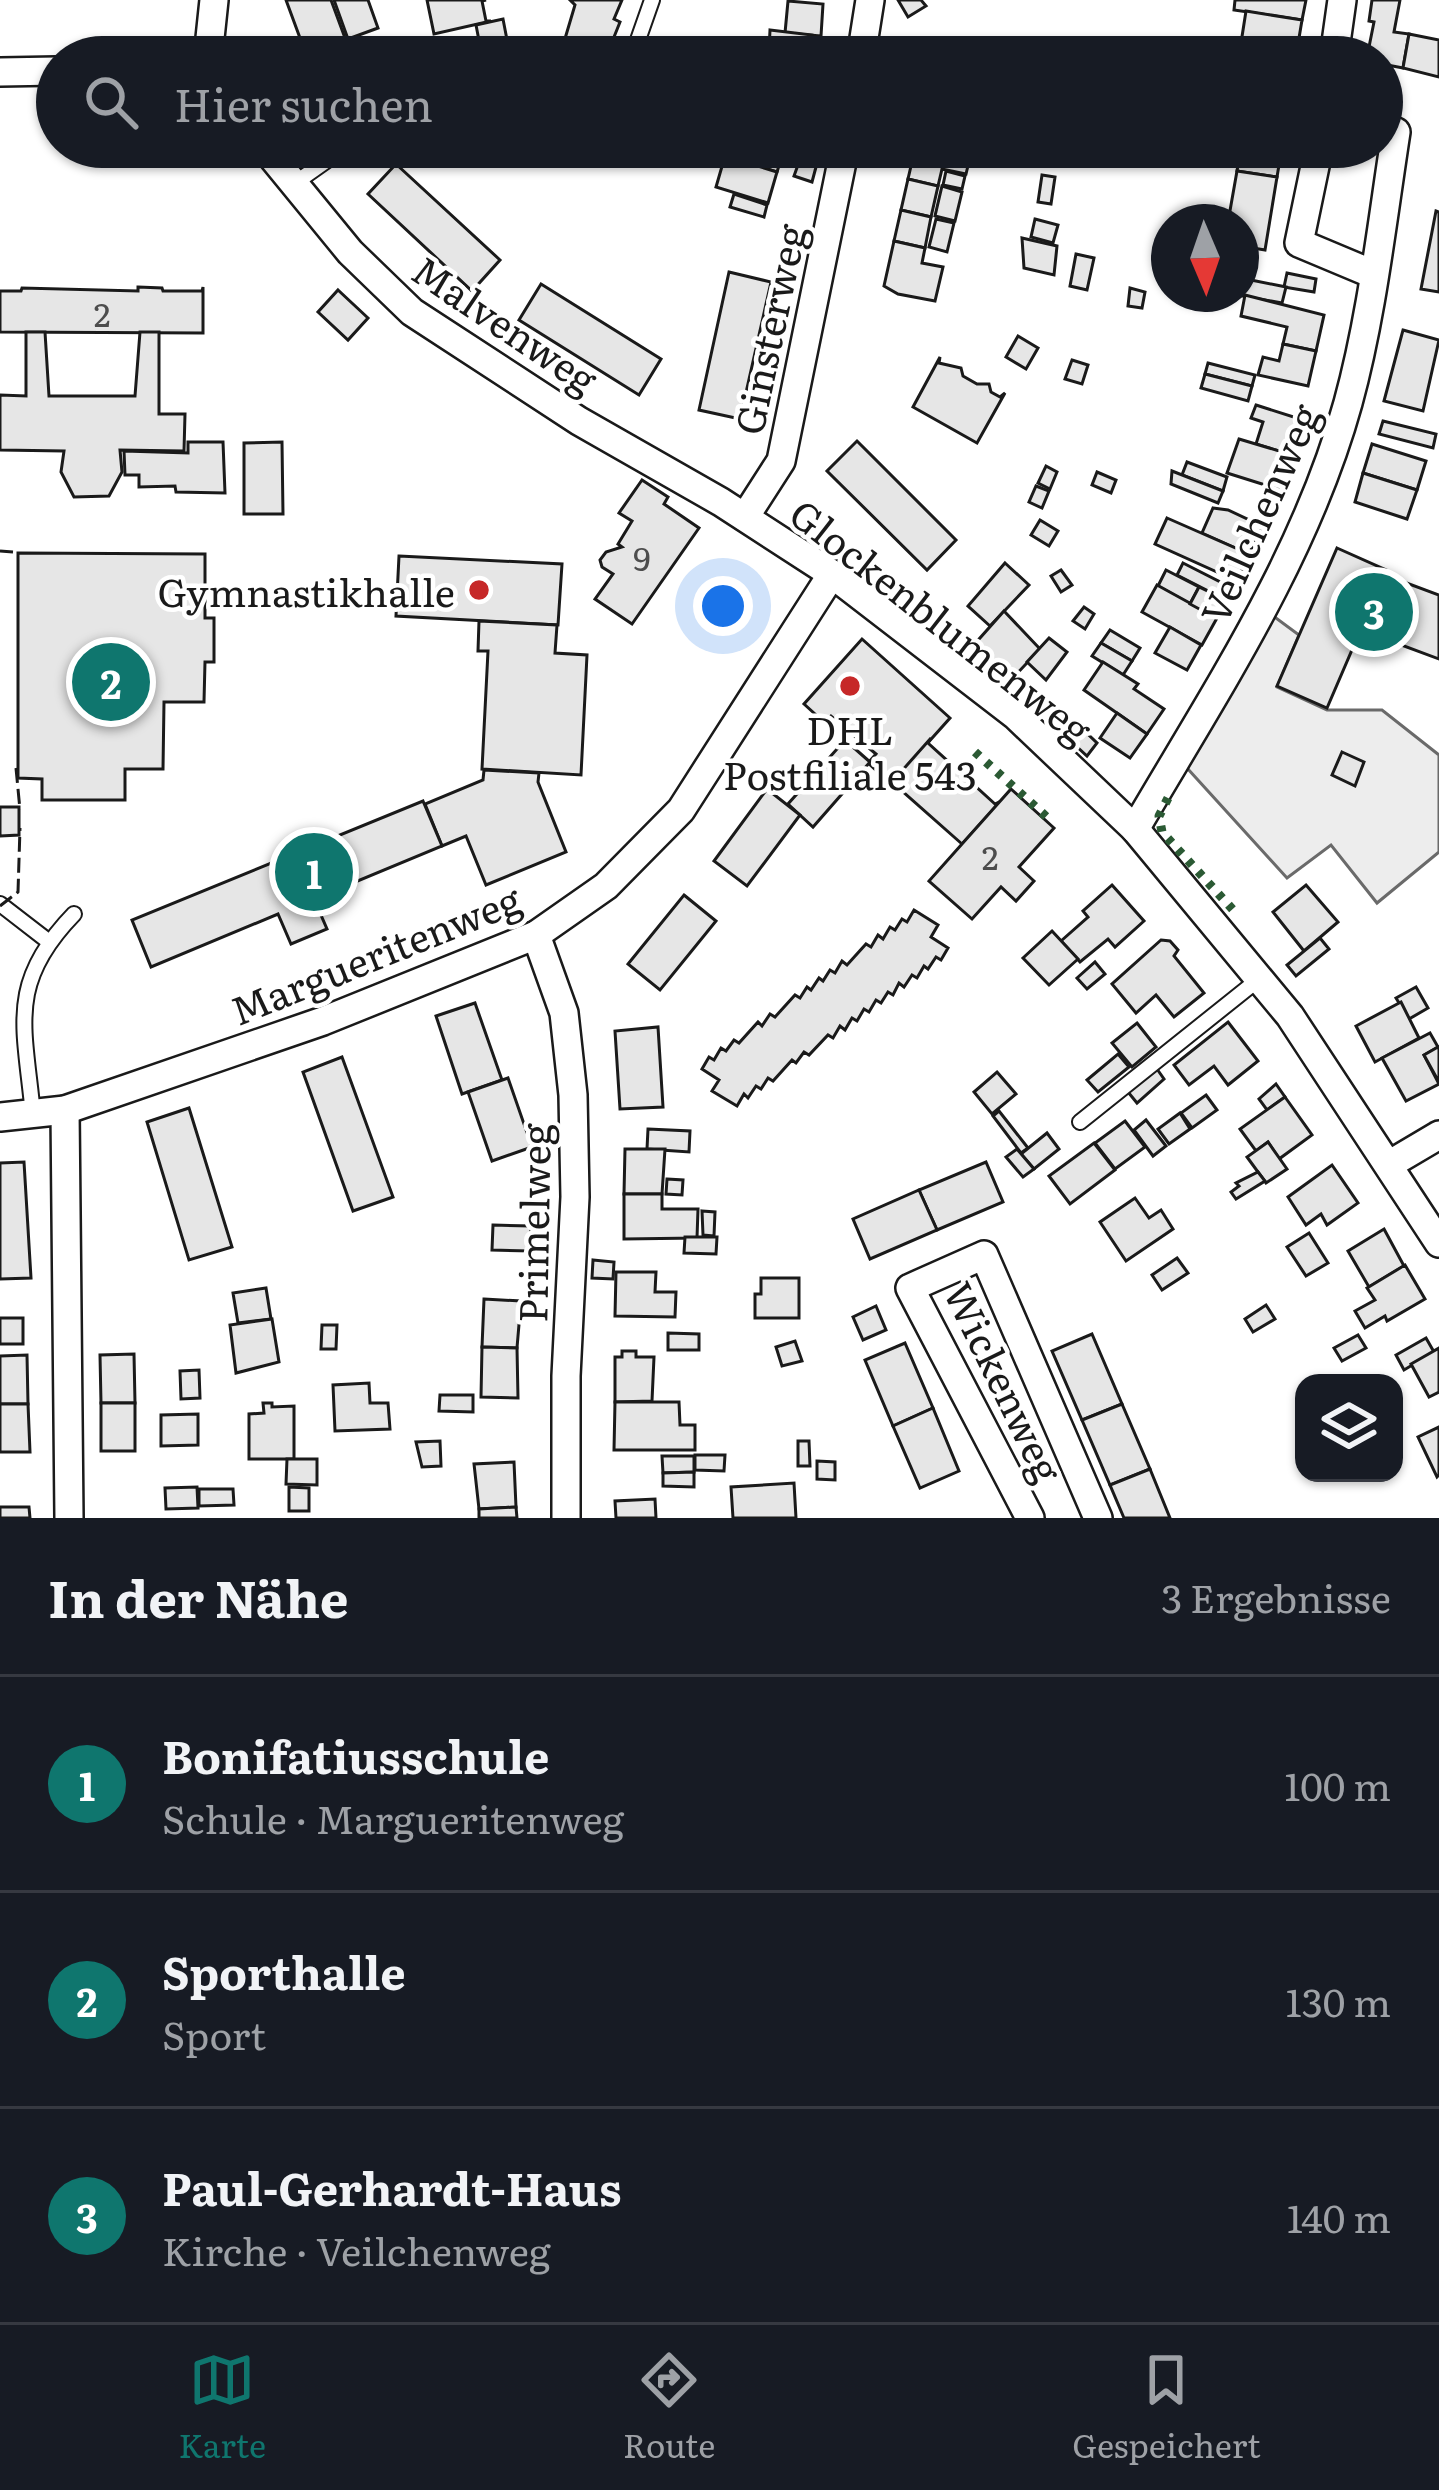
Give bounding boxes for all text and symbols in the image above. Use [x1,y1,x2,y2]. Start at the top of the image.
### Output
search box [36,36,1403,168]
icon: search [78,69,144,135]
text: Hier suchen [174,69,433,136]
north arrow [1151,204,1259,312]
street label: Ginsterweg [717,218,819,440]
street label: Malvenweg [402,240,610,407]
house number: 2 [94,288,110,337]
street label: Veilchenweg [1184,394,1332,632]
street label: Glockenblumenweg [779,484,1105,757]
house number: 9 [633,532,651,581]
place label: Gymnastikhalle [157,561,455,619]
pin: 3 [1335,567,1413,657]
your location [693,576,753,636]
marker: Gymnastikhalle [466,577,492,603]
pin: 2 [72,637,150,727]
marker: DHL Postfiliale 543 [837,673,863,699]
place label: DHL Postfiliale 543 [723,699,977,802]
pin: 1 [275,827,353,917]
house number: 2 [982,831,998,880]
street label: Margueritenweg [221,868,529,1038]
street label: Primelweg [501,1122,563,1323]
street label: Wickenweg [931,1271,1079,1491]
map controls [1295,1374,1403,1482]
button: layers [1295,1374,1403,1482]
text: In der Nähe [48,1558,349,1634]
text: 3 Ergebnisse [1161,1567,1391,1625]
text: Bonifatiusschule [162,1721,550,1788]
text: 1 [79,1755,95,1813]
text: 100 m [1284,1755,1391,1813]
text: Schule · Margueritenweg [162,1788,624,1846]
text: Sporthalle [162,1937,406,2004]
text: 2 [77,1971,97,2029]
text: 130 m [1286,1971,1391,2029]
text: Sport [162,2004,266,2062]
text: Paul-Gerhardt-Haus [162,2153,621,2220]
text: 3 [76,2187,98,2245]
text: 140 m [1287,2187,1391,2245]
text: Kirche · Veilchenweg [162,2220,551,2278]
tab: Karte [178,2347,266,2468]
tab: Route [623,2347,715,2468]
tab: Gespeichert [1072,2347,1261,2468]

